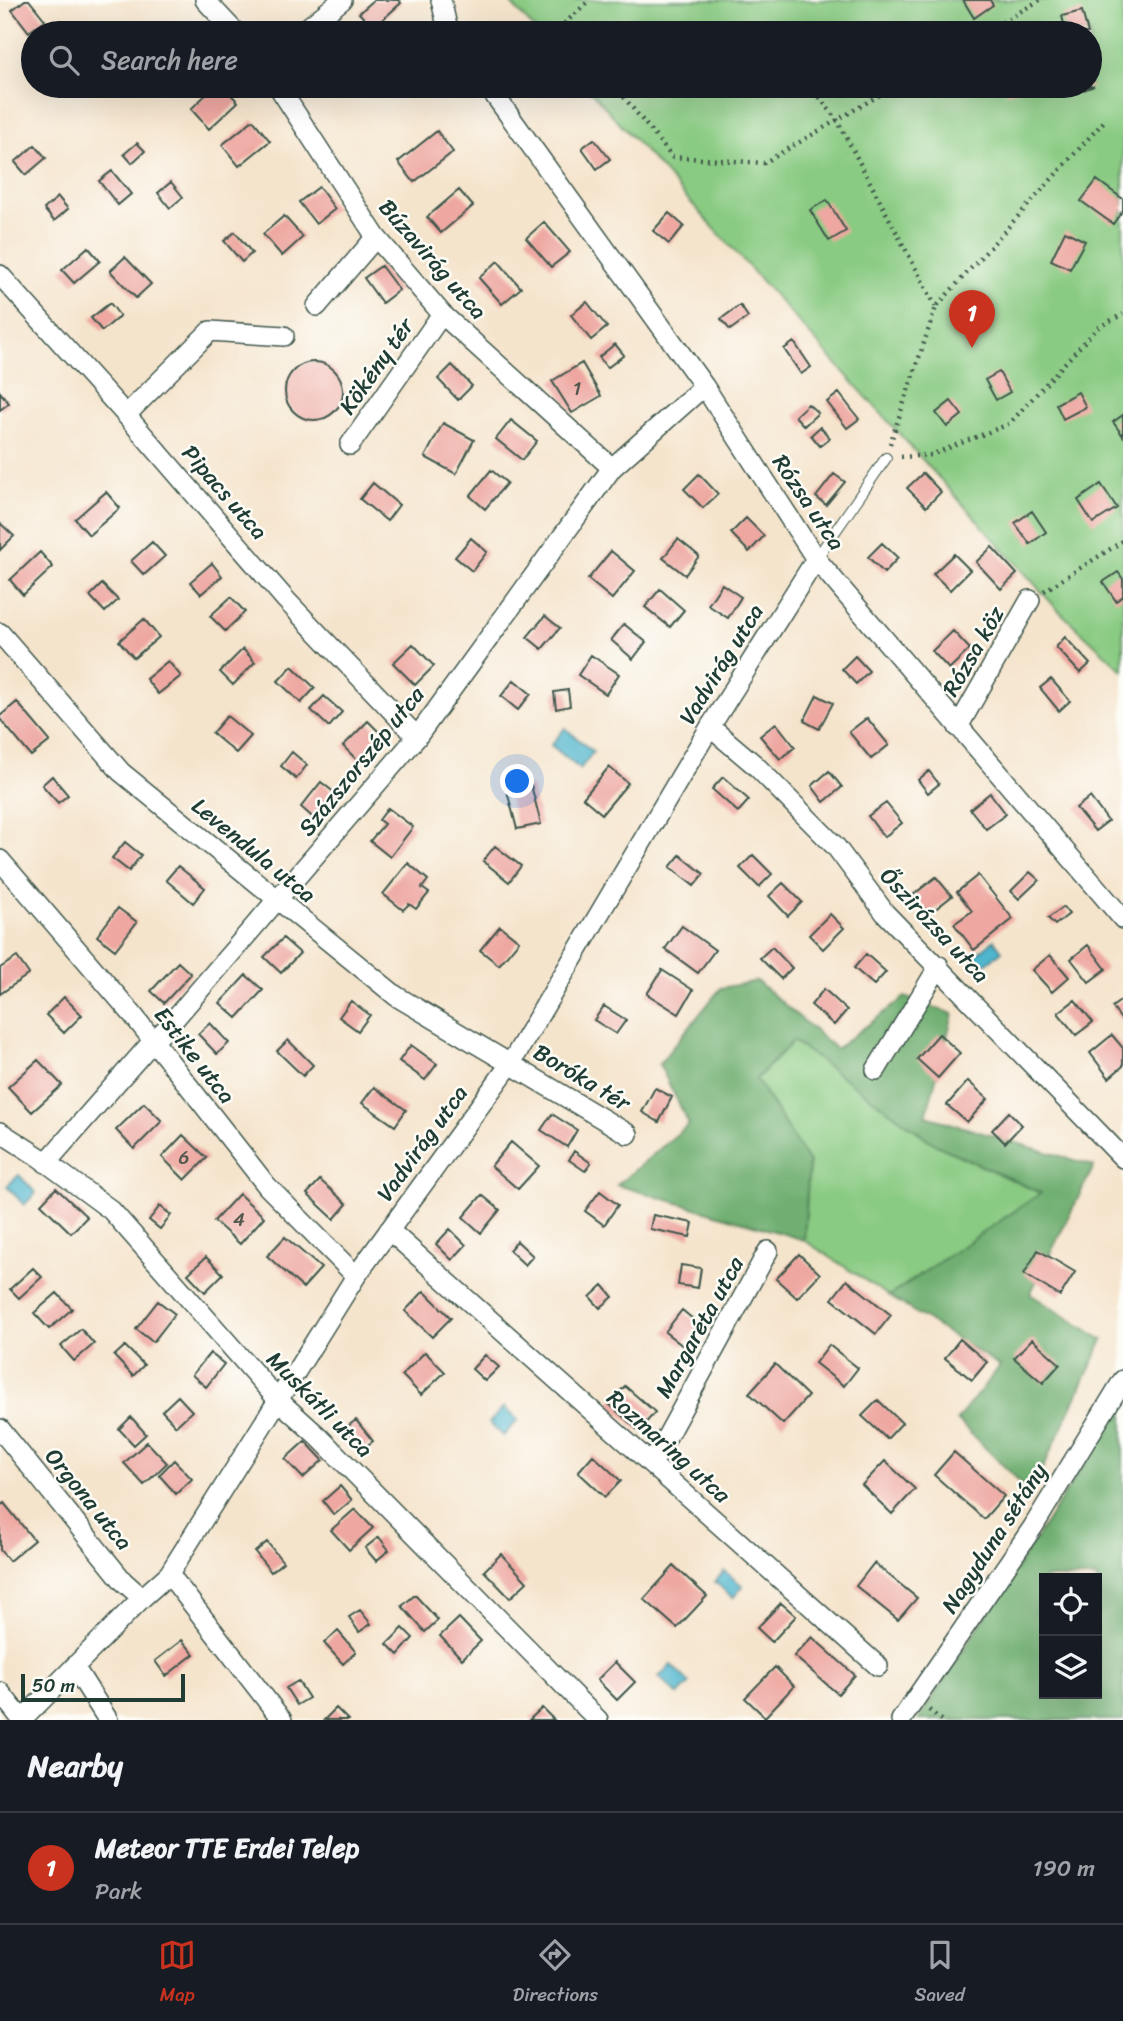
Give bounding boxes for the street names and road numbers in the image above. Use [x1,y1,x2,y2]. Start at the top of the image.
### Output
street label: Búzavirág utca [368,189,497,330]
street label: Kökény tér [328,308,426,424]
street label: Pipacs utca [171,435,278,550]
street label: Rózsa utca [761,446,856,559]
street label: Vadvirág utca [668,595,775,733]
street label: Rózsa köz [931,597,1017,705]
street label: Százszorszép utca [287,676,436,846]
street label: Levendula utca [182,787,326,914]
street label: Őszirózsa utca [869,857,1000,993]
street label: Estike utca [143,997,246,1113]
street label: Boróka tér [525,1032,640,1124]
street label: Vadvirág utca [366,1076,479,1211]
street label: Margaréta utca [643,1248,756,1406]
street label: Muskátli utca [256,1341,383,1468]
street label: Rozmaring utca [597,1379,741,1514]
street label: Orgona utca [34,1439,143,1560]
street label: Nagyduna sétány [930,1455,1059,1622]

